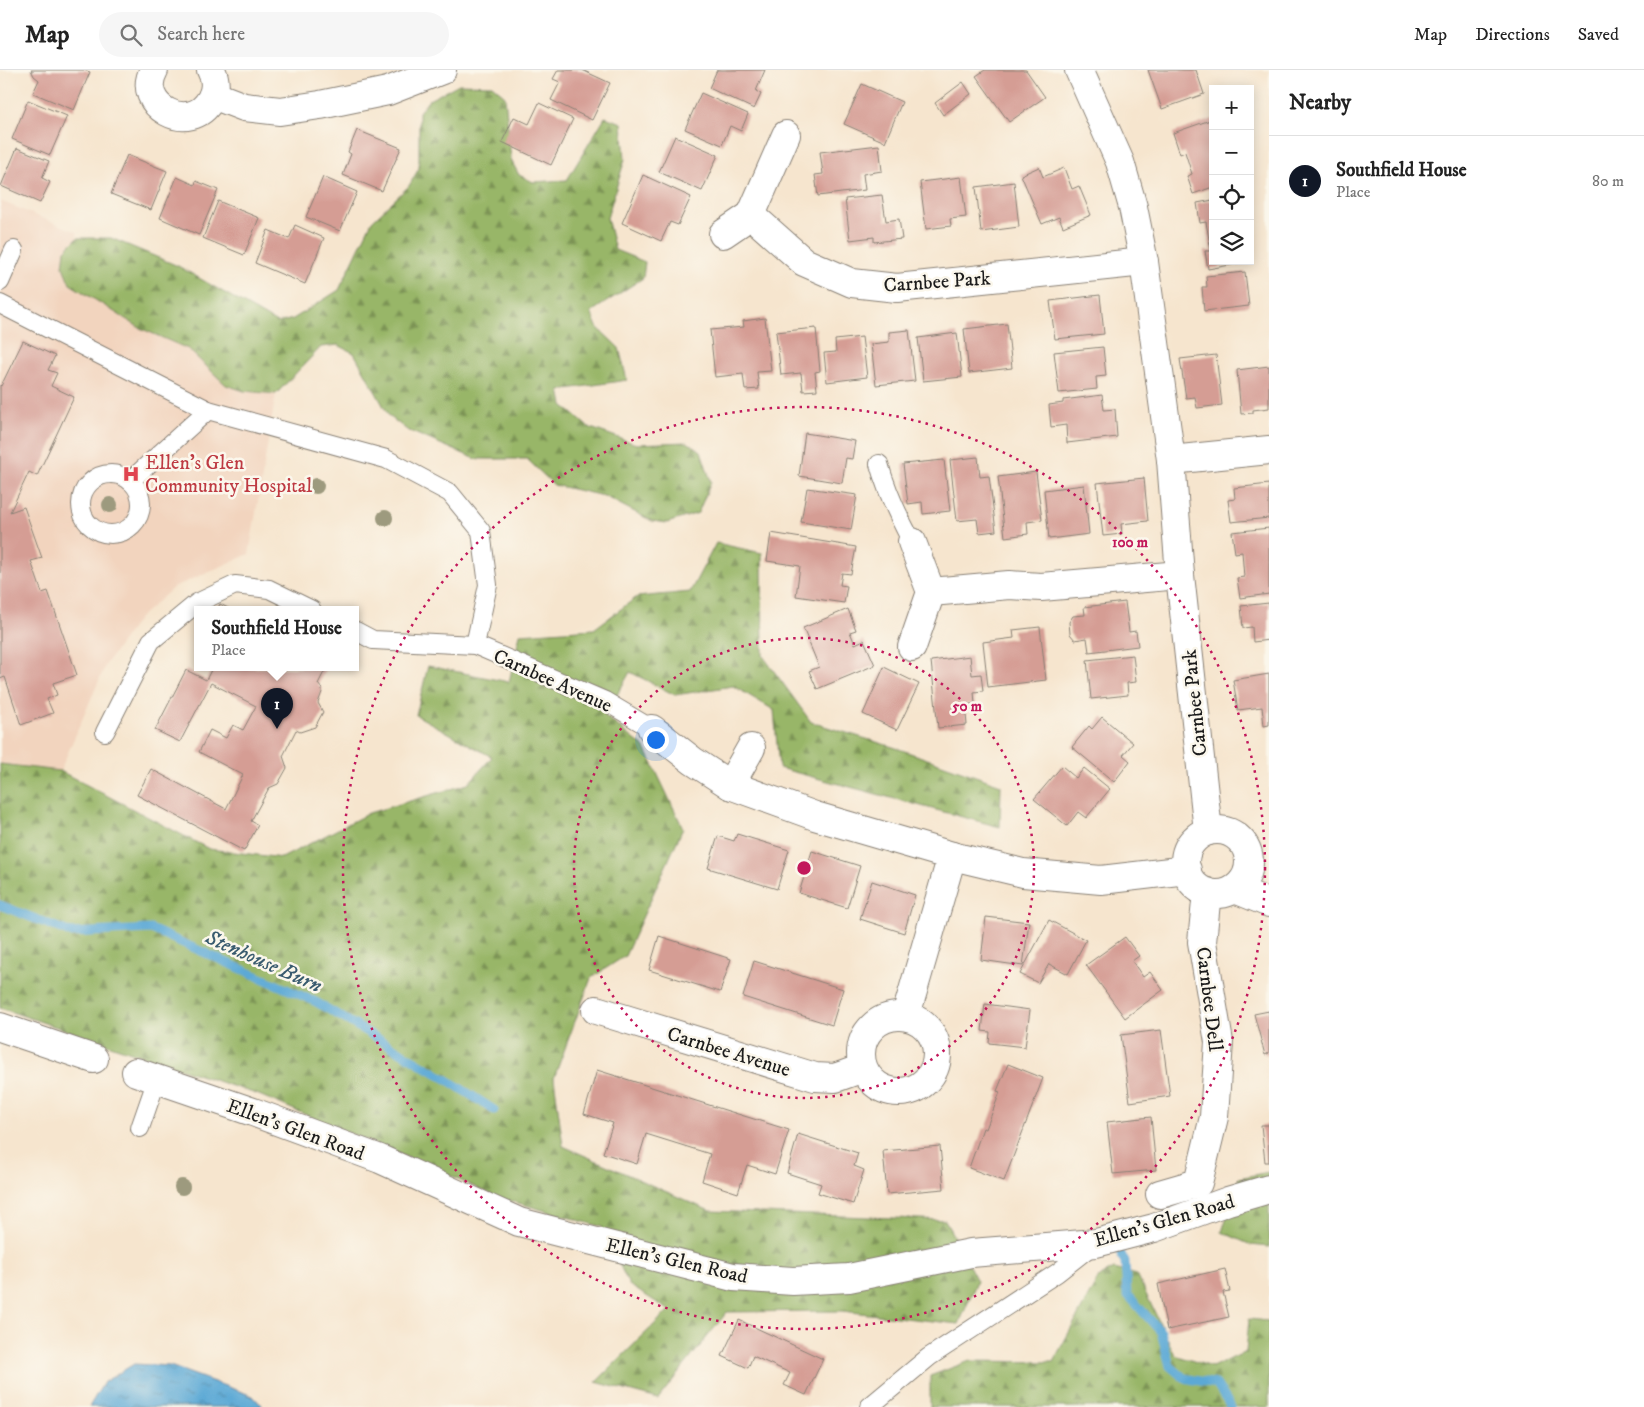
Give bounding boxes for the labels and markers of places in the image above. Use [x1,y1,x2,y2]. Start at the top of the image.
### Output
place label: Ellen's Glen Community Hospital [145,451,312,499]
hospital icon: Ellen's Glen Community Hospital [121,464,141,484]
pin: 1 [261,688,293,729]
centre of rings [795,859,813,877]

